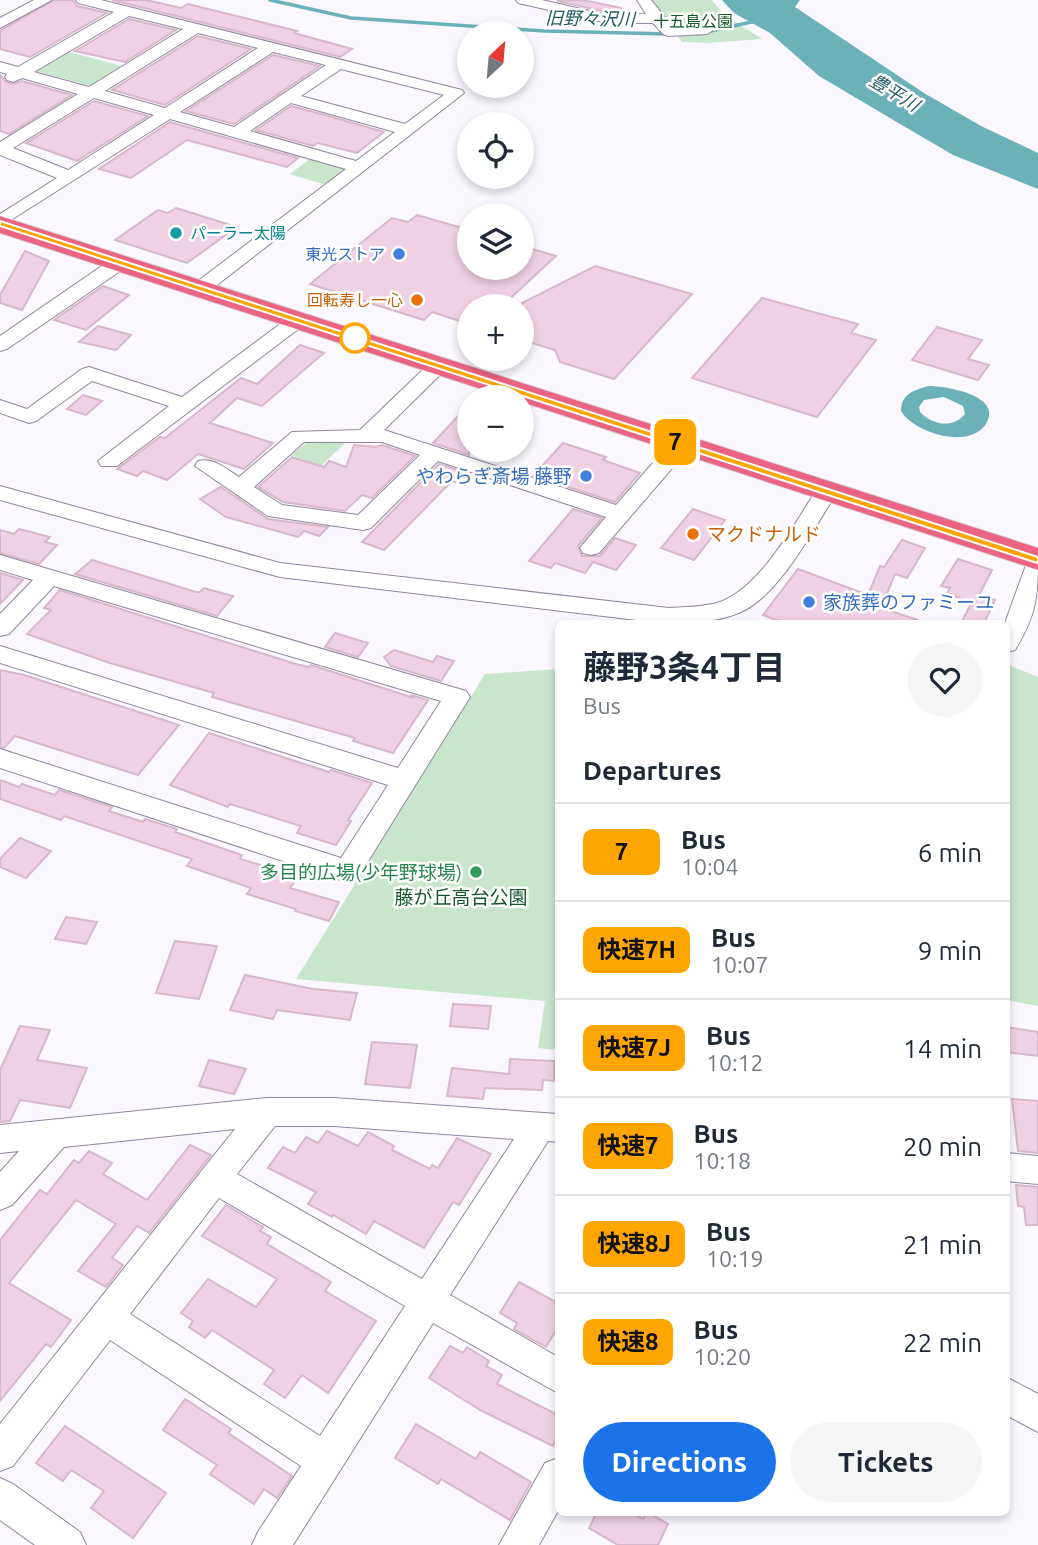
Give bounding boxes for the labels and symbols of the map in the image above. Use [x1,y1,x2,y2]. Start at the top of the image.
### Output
water label: 旧野々沢川 [545,7,637,29]
park label: 十五島公園 [653,12,733,30]
north arrow [457,21,534,98]
water label: 豊平川 [867,70,925,116]
place label: パーラー太陽 [190,224,286,242]
marker: パーラー太陽 [168,225,184,241]
place label: 東光ストア [305,245,385,263]
marker: 東光ストア [391,246,407,262]
place label: 回転寿し一心 [307,291,403,309]
marker: 回転寿し一心 [409,292,425,308]
unlabelled marker [340,323,370,353]
line badge: 7 [652,419,698,465]
place label: やわらぎ斎場 藤野 [416,465,572,487]
marker: やわらぎ斎場 藤野 [578,468,594,484]
place label: マクドナルド [707,523,821,545]
marker: マクドナルド [685,526,701,542]
place label: 家族葬のファミーユ [823,591,994,613]
marker: 家族葬のファミーユ [801,594,817,610]
place label: 多目的広場(少年野球場) [260,861,462,883]
marker: 多目的広場(少年野球場) [468,864,484,880]
park label: 藤が丘高台公園 [394,886,528,908]

